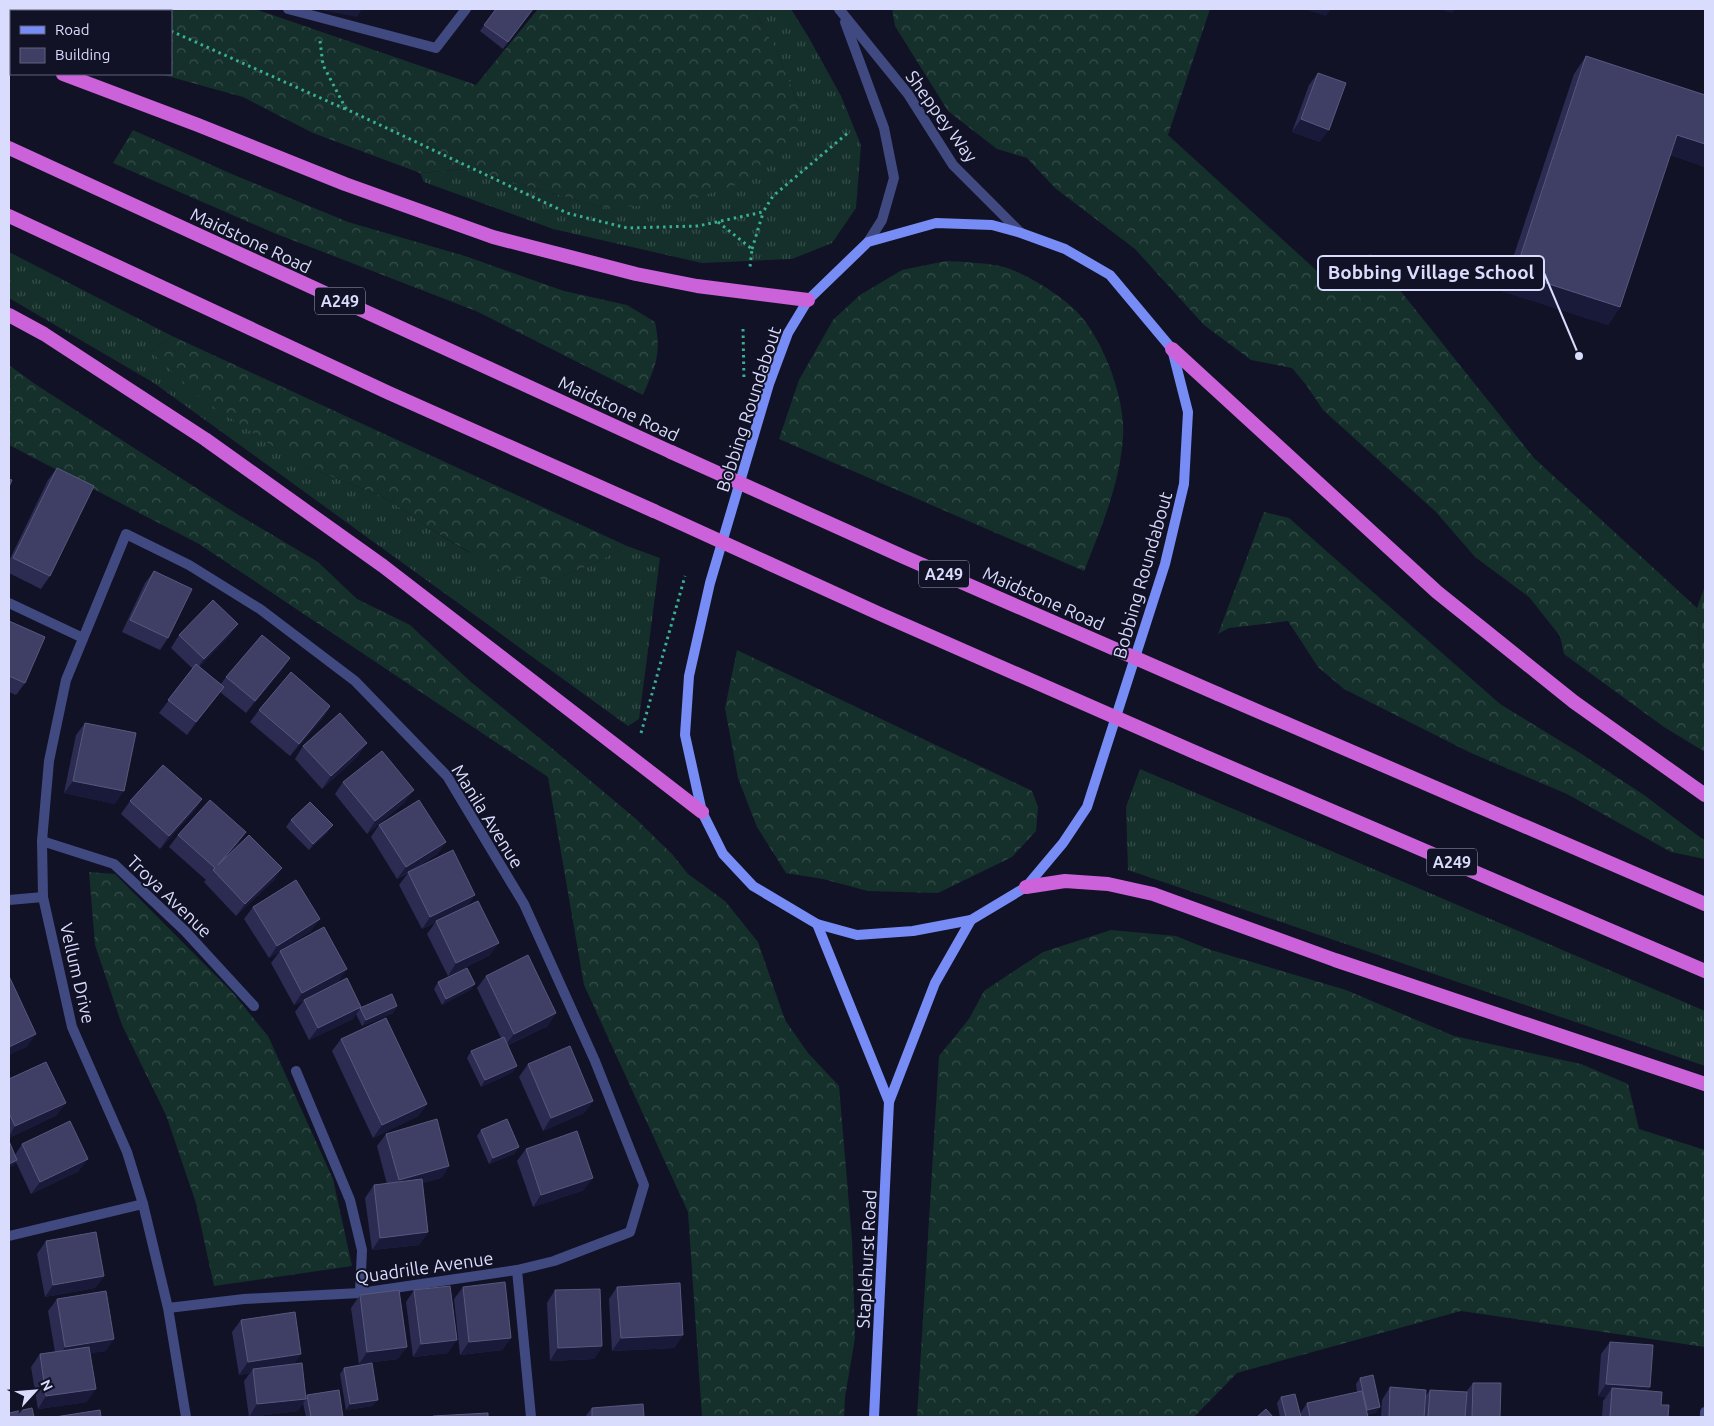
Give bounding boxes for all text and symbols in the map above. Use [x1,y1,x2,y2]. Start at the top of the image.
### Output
legend [10,10,172,75]
text: Road [55,21,90,38]
text: Building [55,46,110,63]
street label: Sheppey Way [902,67,982,166]
street label: Maidstone Road [187,203,315,277]
callout: Bobbing Village School [1318,256,1544,290]
text: Bobbing Village School [1328,261,1535,283]
road number: A249 [315,288,365,314]
street label: Bobbing Roundabout [712,324,784,494]
street label: Maidstone Road [555,371,683,445]
street label: Bobbing Roundabout [1109,489,1175,661]
road number: A249 [919,560,969,588]
street label: Maidstone Road [980,562,1108,634]
street label: Manila Avenue [448,761,528,871]
road number: A249 [1427,849,1477,876]
street label: Troya Avenue [124,851,216,941]
street label: Vellum Drive [57,921,99,1025]
street label: Staplehurst Road [852,1189,880,1329]
street label: Quadrille Avenue [354,1247,495,1288]
north arrow [10,1366,60,1416]
text: N [37,1377,56,1394]

